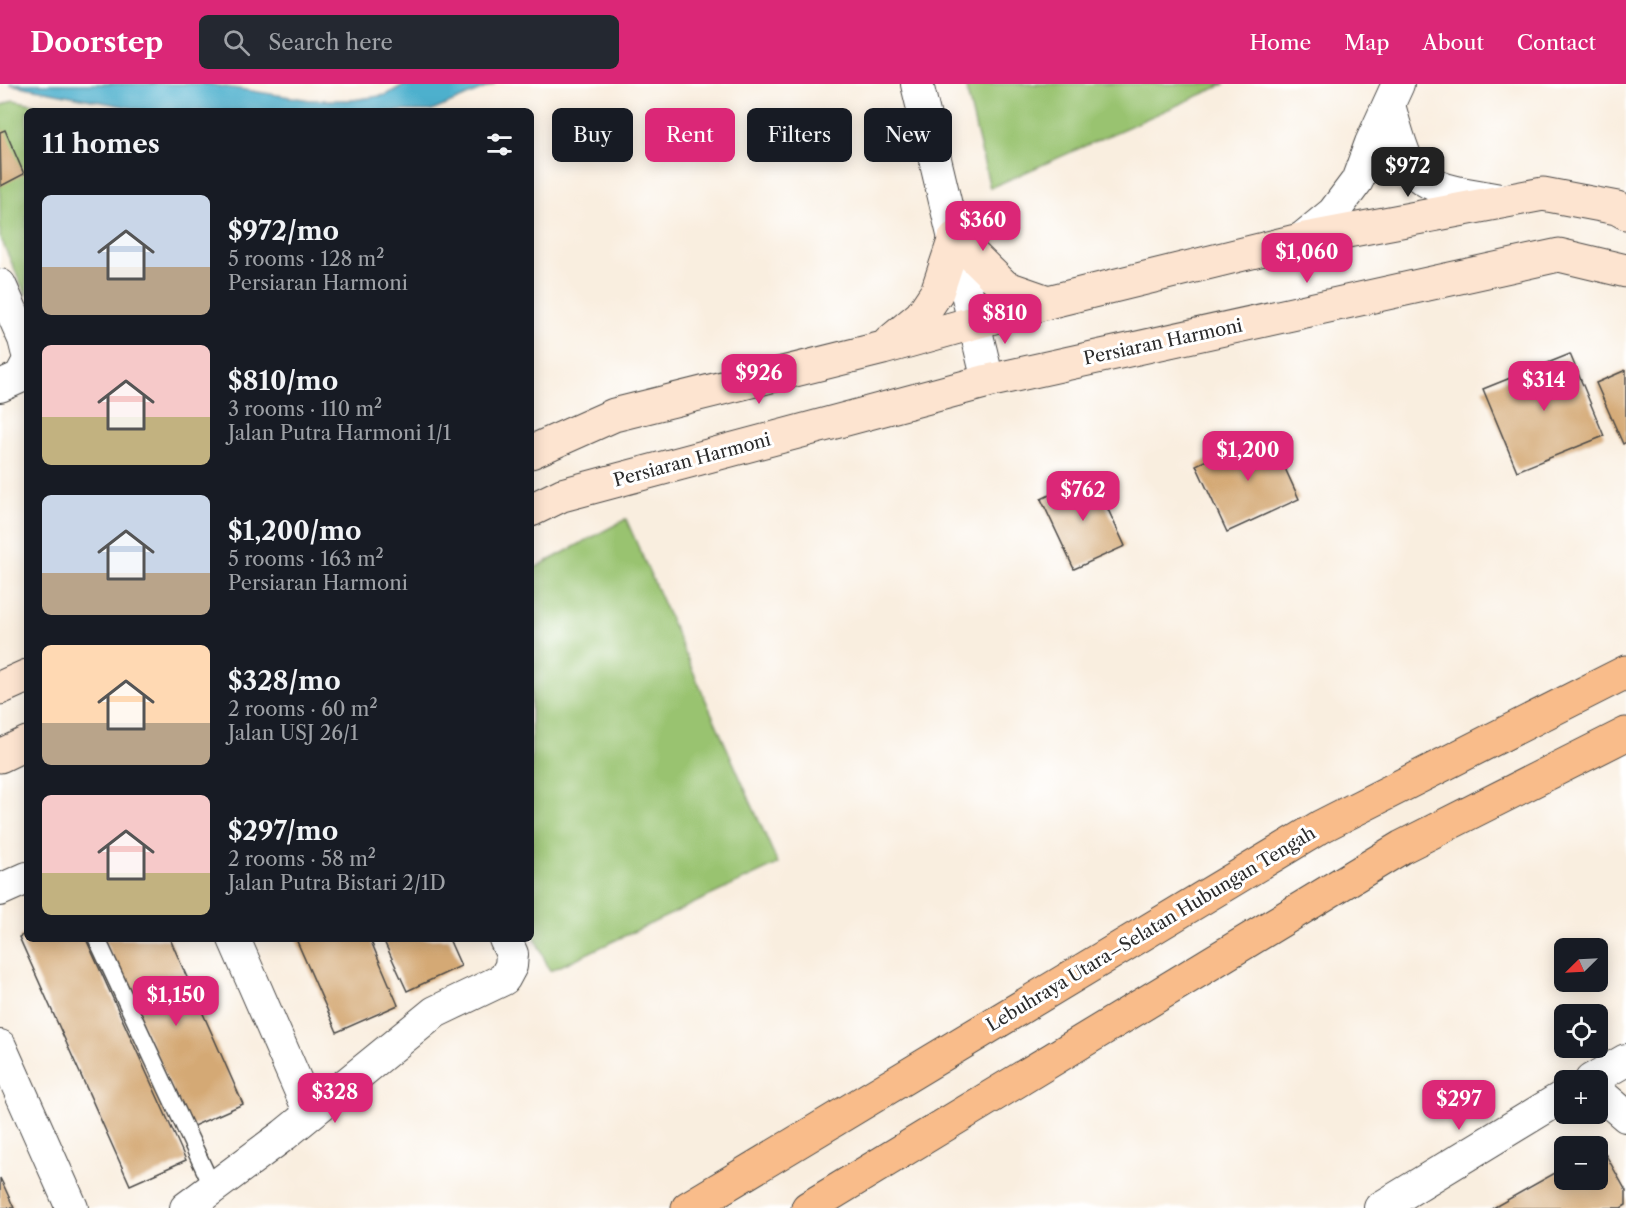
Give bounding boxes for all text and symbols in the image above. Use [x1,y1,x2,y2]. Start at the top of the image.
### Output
search box [199,15,619,69]
text: Doorstep [30,25,163,59]
icon: search [220,26,253,59]
text: Search here [268,29,393,56]
text: Home [1250,30,1311,55]
text: Map [1344,30,1389,55]
text: About [1422,30,1484,55]
text: Contact [1517,30,1596,55]
chip: Buy [552,108,633,162]
chip: Rent [645,108,735,162]
chip: Filters [747,108,852,162]
chip: New [864,108,952,162]
text: 11 homes [42,128,160,160]
icon: filters [483,128,516,161]
pin: $972 [1372,147,1444,198]
text: $972 [1385,154,1431,178]
pin: $360 [947,201,1019,252]
text: $360 [959,208,1007,232]
text: $972/mo [228,215,339,247]
icon: home [90,219,162,291]
pin: $1,060 [1258,233,1356,284]
text: $1,060 [1276,240,1338,264]
text: 5 rooms · 128 m² [228,247,384,271]
text: Persiaran Harmoni [228,271,408,295]
pin: $810 [969,294,1041,345]
text: $810 [982,301,1028,325]
street label: Persiaran Harmoni [1082,314,1245,370]
pin: $926 [723,354,795,405]
text: $926 [736,361,782,385]
pin: $314 [1508,361,1580,412]
text: $810/mo [228,365,338,397]
text: $314 [1522,368,1566,392]
icon: home [90,369,162,441]
text: 3 rooms · 110 m² [228,397,382,421]
text: Jalan Putra Harmoni 1/1 [228,421,451,445]
street label: Persiaran Harmoni [611,428,774,492]
pin: $1,200 [1199,431,1297,482]
text: $1,200 [1217,438,1279,462]
pin: $762 [1047,471,1119,522]
text: $762 [1061,478,1105,502]
text: $1,200/mo [228,515,362,547]
icon: home [90,519,162,591]
text: 5 rooms · 163 m² [228,547,384,571]
text: Persiaran Harmoni [228,571,408,595]
text: $328/mo [228,665,341,697]
icon: home [90,669,162,741]
text: 2 rooms · 60 m² [228,697,378,721]
text: Jalan USJ 26/1 [228,721,358,745]
text: $297/mo [228,815,338,847]
icon: home [90,819,162,891]
street label: Lebuhraya Utara–Selatan Hubungan Tengah [983,822,1319,1036]
text: 2 rooms · 58 m² [228,847,376,871]
text: Jalan Putra Bistari 2/1D [228,871,446,895]
north arrow [1554,938,1608,992]
map controls [1554,938,1608,1190]
pin: $1,150 [127,976,225,1027]
text: $1,150 [147,983,205,1007]
button: locate [1554,1004,1608,1058]
button: + [1554,1070,1608,1124]
pin: $328 [299,1073,371,1124]
text: $328 [312,1080,358,1104]
pin: $297 [1423,1080,1495,1131]
text: $297 [1436,1087,1482,1111]
button: − [1554,1136,1608,1190]

